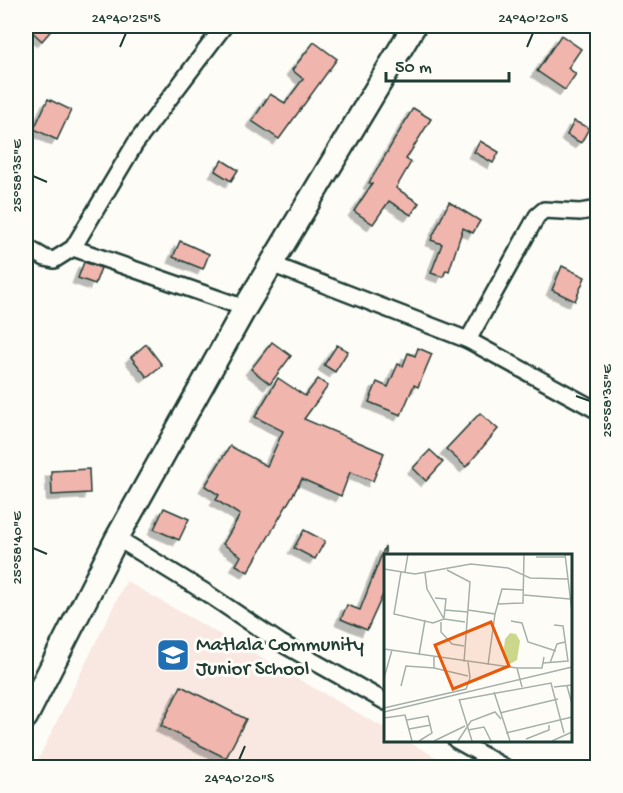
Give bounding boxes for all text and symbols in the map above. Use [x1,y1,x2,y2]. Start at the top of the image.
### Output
text: 24°40'25"S [91,10,161,28]
text: 24°40'20"S [498,10,568,28]
scale bar [386,45,509,83]
text: 50 m [395,58,432,79]
text: 25°58'35"E [9,139,27,213]
text: 25°58'35"E [599,364,617,438]
text: 25°58'40"E [9,511,27,585]
inset map [384,554,572,742]
place label: Matlala Community Junior School [196,634,364,683]
school or university icon: Matlala Community Junior School [155,637,191,673]
text: 24°40'20"S [204,770,274,788]

